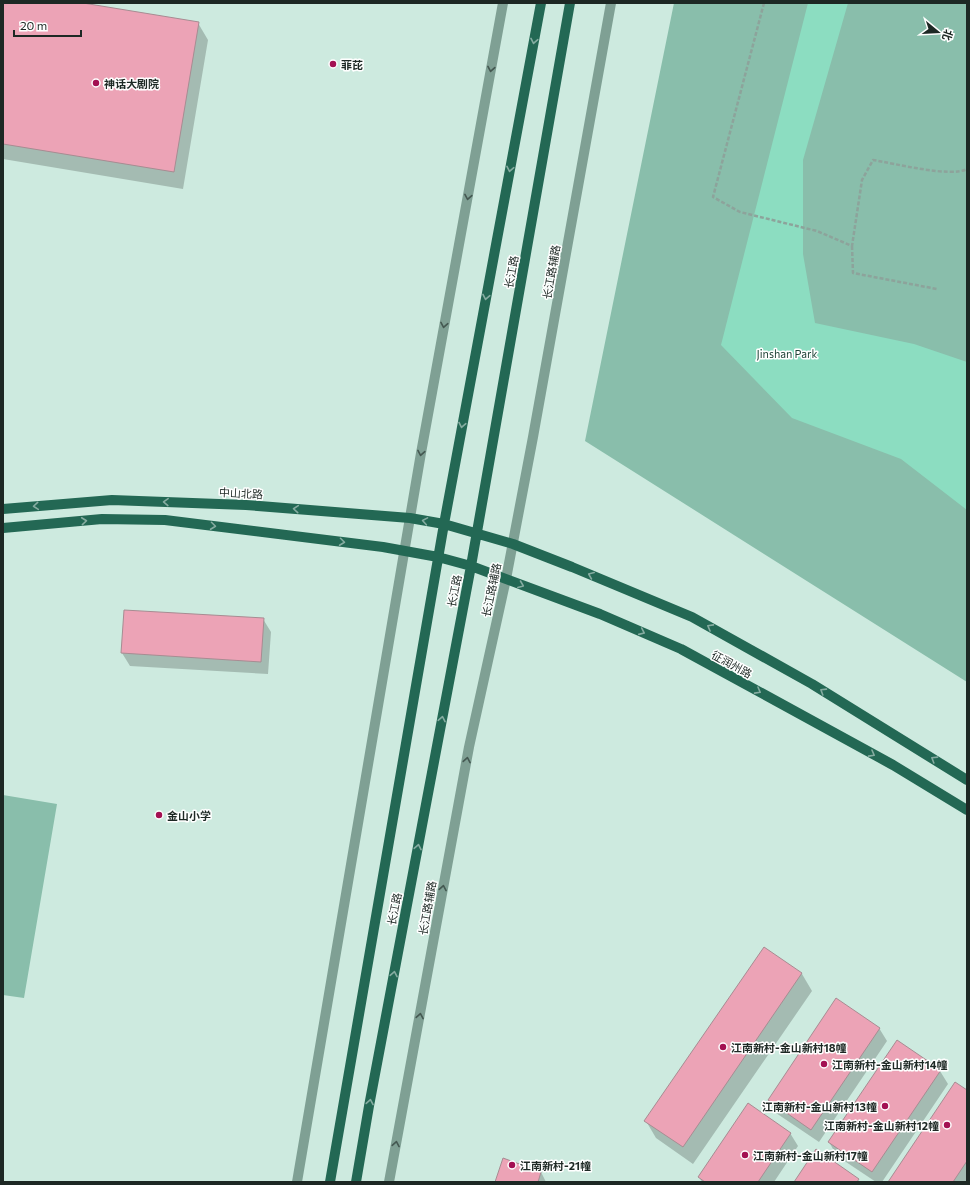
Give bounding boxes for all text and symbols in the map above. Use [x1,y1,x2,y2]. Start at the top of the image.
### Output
scale bar [14,12,81,38]
north arrow [918,12,958,52]
text: 20 m [20,18,47,32]
text: 北 [940,28,956,42]
one-way arrow [530,38,538,44]
place label: 菲芘 [341,58,363,71]
marker: 菲芘 [328,59,338,69]
one-way arrow [487,66,496,72]
place label: 神话大剧院 [104,77,159,90]
marker: 神话大剧院 [91,78,101,88]
one-way arrow [506,166,515,172]
one-way arrow [464,194,472,200]
street label: 长江路辅路 [540,244,562,300]
street label: 长江路 [502,255,520,289]
one-way arrow [482,294,491,300]
one-way arrow [440,322,449,328]
park label: Jinshan Park [757,347,817,361]
one-way arrow [458,422,467,428]
one-way arrow [417,449,426,456]
street label: 中山北路 [219,485,263,501]
one-way arrow [163,497,169,506]
one-way arrow [33,502,39,511]
one-way arrow [293,504,299,513]
one-way arrow [81,516,87,525]
one-way arrow [422,517,428,526]
one-way arrow [210,521,216,530]
one-way arrow [339,537,345,546]
street label: 长江路辅路 [479,562,503,618]
one-way arrow [588,571,595,579]
street label: 长江路 [444,574,464,608]
one-way arrow [517,580,524,588]
one-way arrow [707,625,714,632]
one-way arrow [638,628,645,636]
street label: 征润州路 [710,648,754,680]
one-way arrow [753,687,761,694]
one-way arrow [820,688,827,695]
one-way arrow [437,716,445,722]
one-way arrow [868,749,875,756]
one-way arrow [931,756,938,764]
one-way arrow [462,757,470,763]
place label: 金山小学 [167,809,211,822]
marker: 金山小学 [154,810,164,820]
one-way arrow [413,843,421,850]
street label: 长江路辅路 [416,880,438,936]
one-way arrow [438,885,447,891]
street label: 长江路 [384,892,404,926]
one-way arrow [389,971,398,977]
one-way arrow [415,1013,423,1019]
place label: 江南新村-金山新村18幢 [731,1041,846,1054]
marker: 江南新村-金山新村18幢 [718,1042,728,1052]
place label: 江南新村-金山新村14幢 [832,1058,947,1071]
marker: 江南新村-金山新村14幢 [819,1059,829,1069]
one-way arrow [365,1099,374,1105]
place label: 江南新村-金山新村13幢 [762,1100,877,1113]
marker: 江南新村-金山新村13幢 [880,1101,890,1111]
place label: 江南新村-金山新村12幢 [824,1119,939,1132]
marker: 江南新村-金山新村12幢 [942,1120,952,1130]
one-way arrow [392,1141,400,1147]
place label: 江南新村-金山新村17幢 [753,1149,868,1162]
marker: 江南新村-金山新村17幢 [740,1150,750,1160]
place label: 江南新村-21幢 [520,1159,591,1172]
marker: 江南新村-21幢 [507,1160,517,1170]

